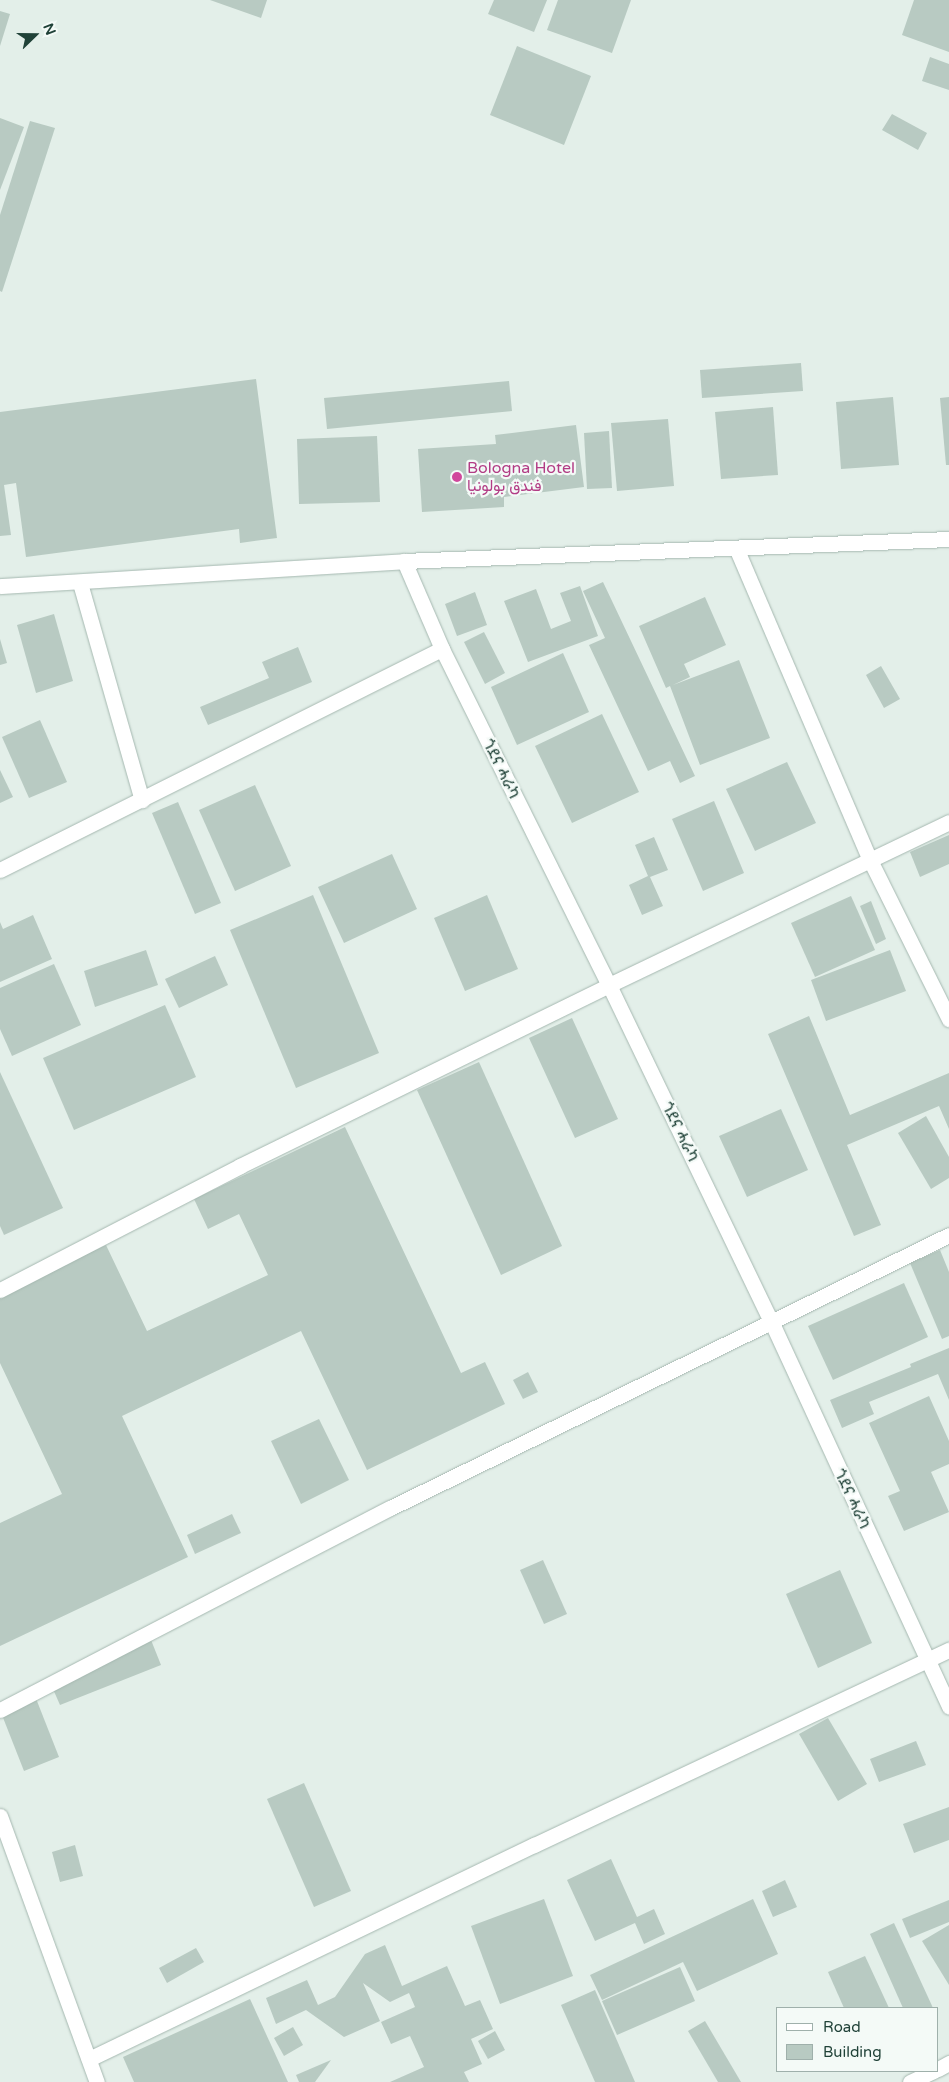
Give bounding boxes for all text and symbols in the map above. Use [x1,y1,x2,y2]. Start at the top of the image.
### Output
north arrow [10,10,60,60]
text: N [39,21,59,38]
place label: Bologna Hotel فندق بولونيا [467,458,575,496]
marker: Bologna Hotel فندق بولونيا [451,471,463,483]
street label: ጎደና ሓራካ [478,736,524,802]
street label: ጎደና ሓራካ [657,1099,703,1165]
street label: ጎደና ሓራካ [830,1466,874,1532]
legend [776,2007,939,2072]
text: Road [823,2018,861,2036]
text: Building [823,2043,882,2061]

